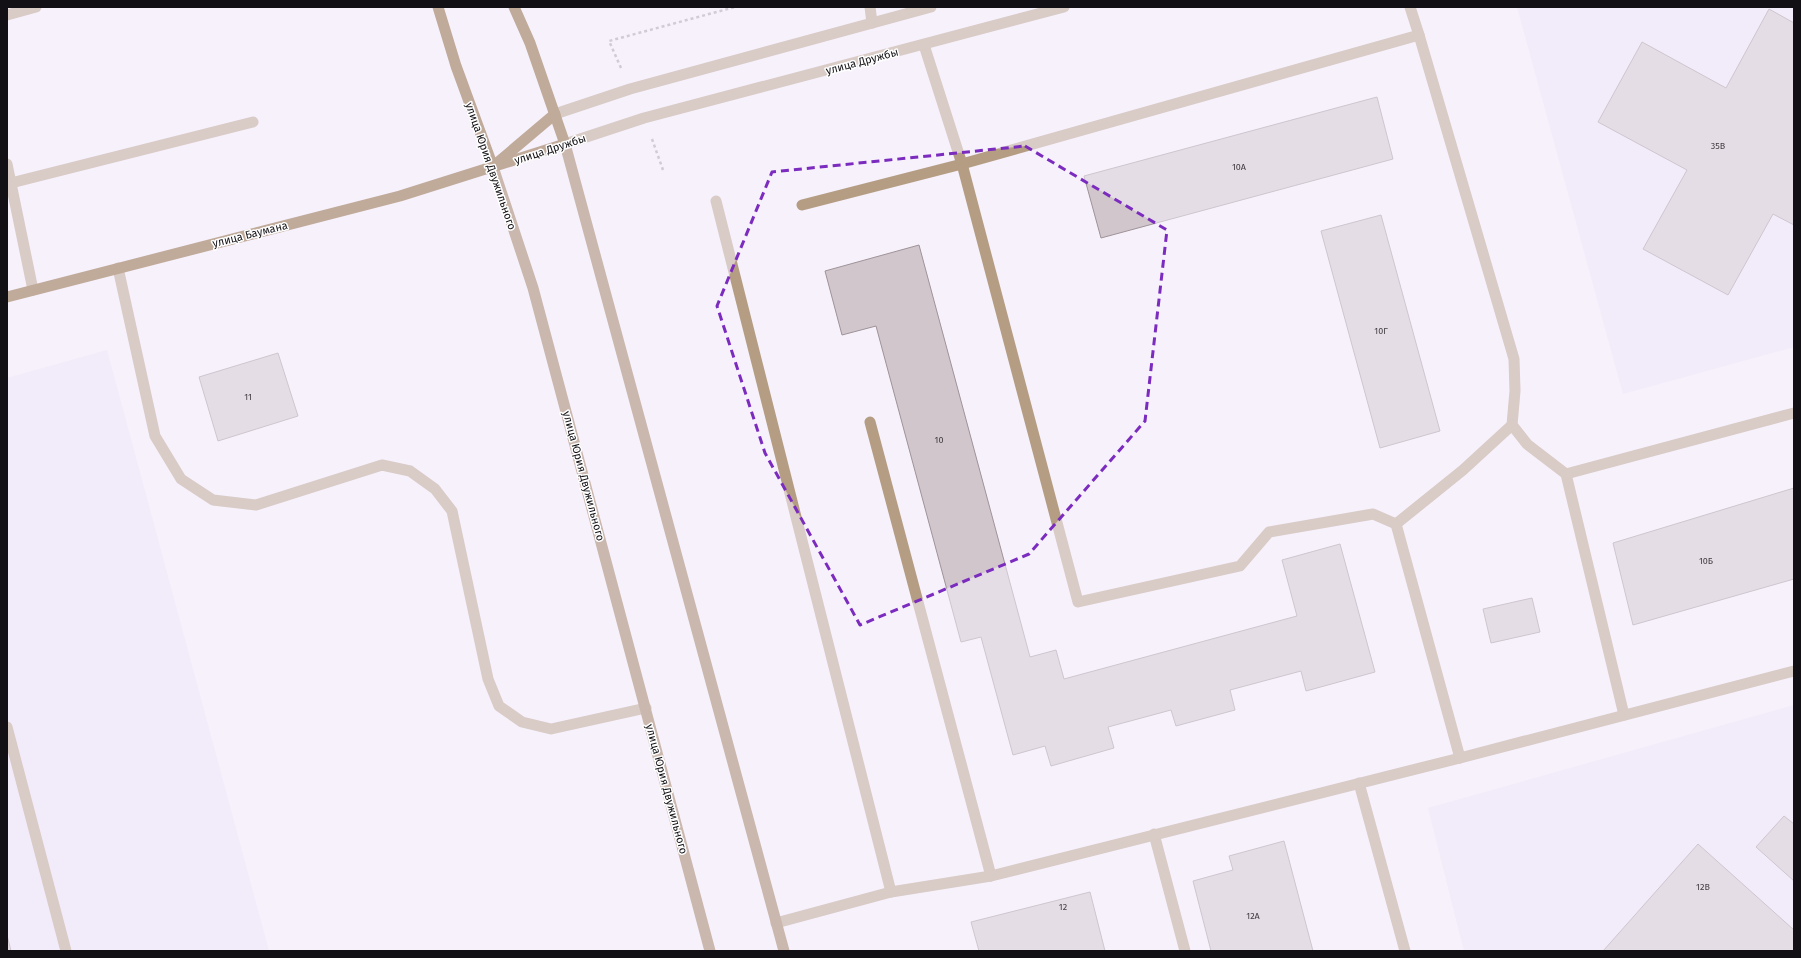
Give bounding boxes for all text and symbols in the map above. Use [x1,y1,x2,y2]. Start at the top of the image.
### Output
street label: улица Дружбы [824,46,900,77]
street label: улица Юрия Двужильного [463,101,518,232]
street label: улица Дружбы [513,132,588,167]
house number: 35В [1711,141,1726,151]
house number: 10А [1232,162,1247,172]
street label: улица Баумана [211,219,289,250]
house number: 10Г [1374,326,1388,336]
house number: 11 [244,392,252,402]
street label: улица Юрия Двужильного [560,410,607,543]
house number: 10 [935,435,943,445]
house number: 10Б [1699,556,1713,566]
street label: улица Юрия Двужильного [643,723,690,856]
house number: 12В [1696,882,1710,892]
house number: 12 [1059,902,1067,912]
house number: 12А [1246,911,1261,921]

